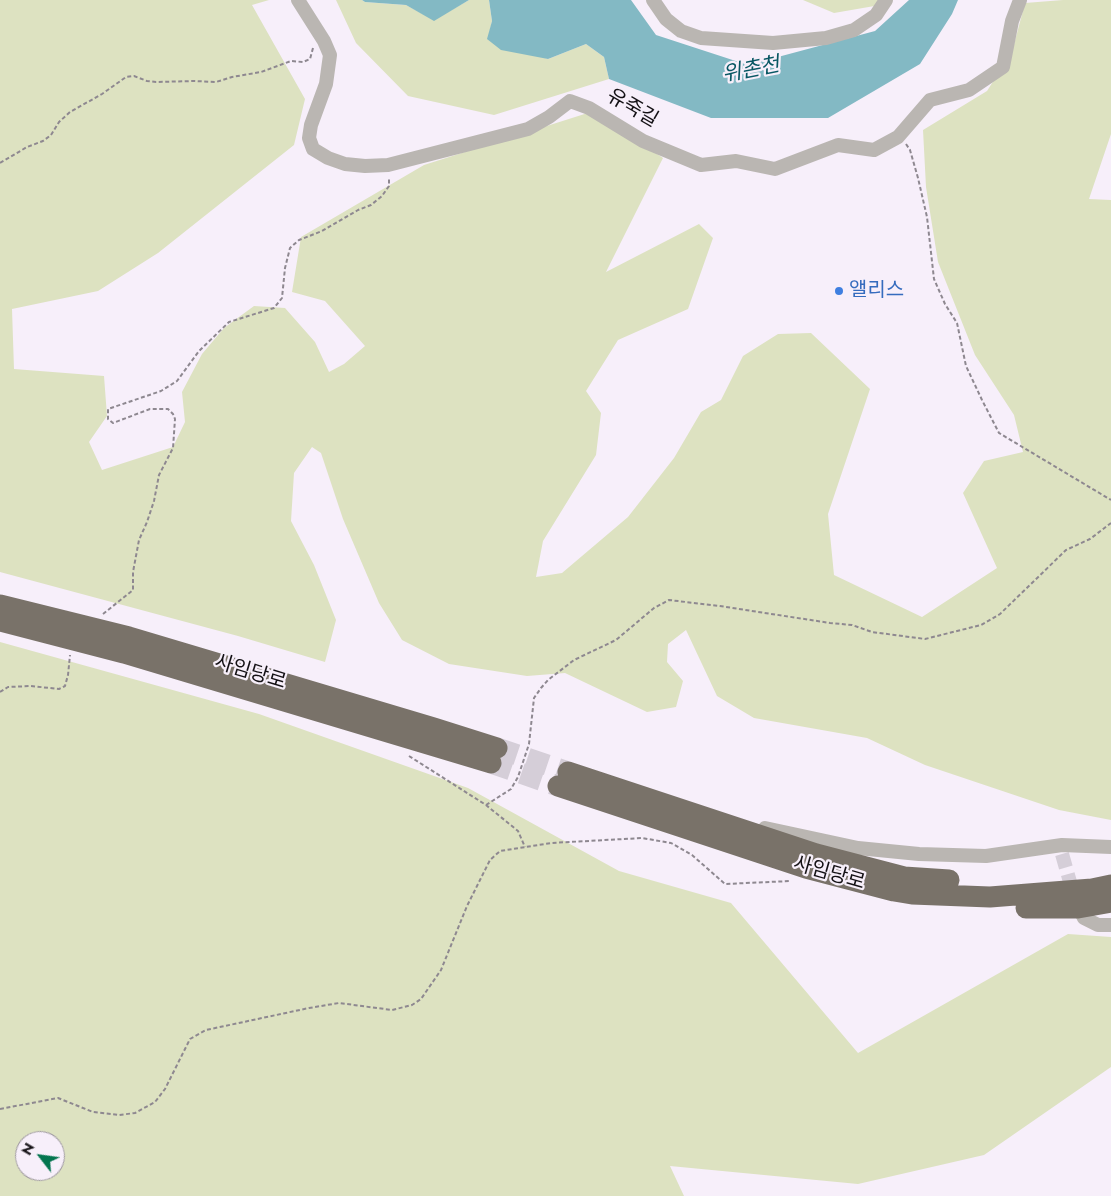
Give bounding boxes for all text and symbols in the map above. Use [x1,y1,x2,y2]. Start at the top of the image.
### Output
water label: 위촌천 [720,53,782,89]
street label: 유죽길 [602,85,662,133]
place label: 앨리스 [849,279,904,303]
marker: 앨리스 [833,285,845,297]
street label: 사임당로 [211,651,289,695]
street label: 사임당로 [790,852,868,896]
north arrow [15,1131,65,1181]
text: N [16,1139,39,1159]

